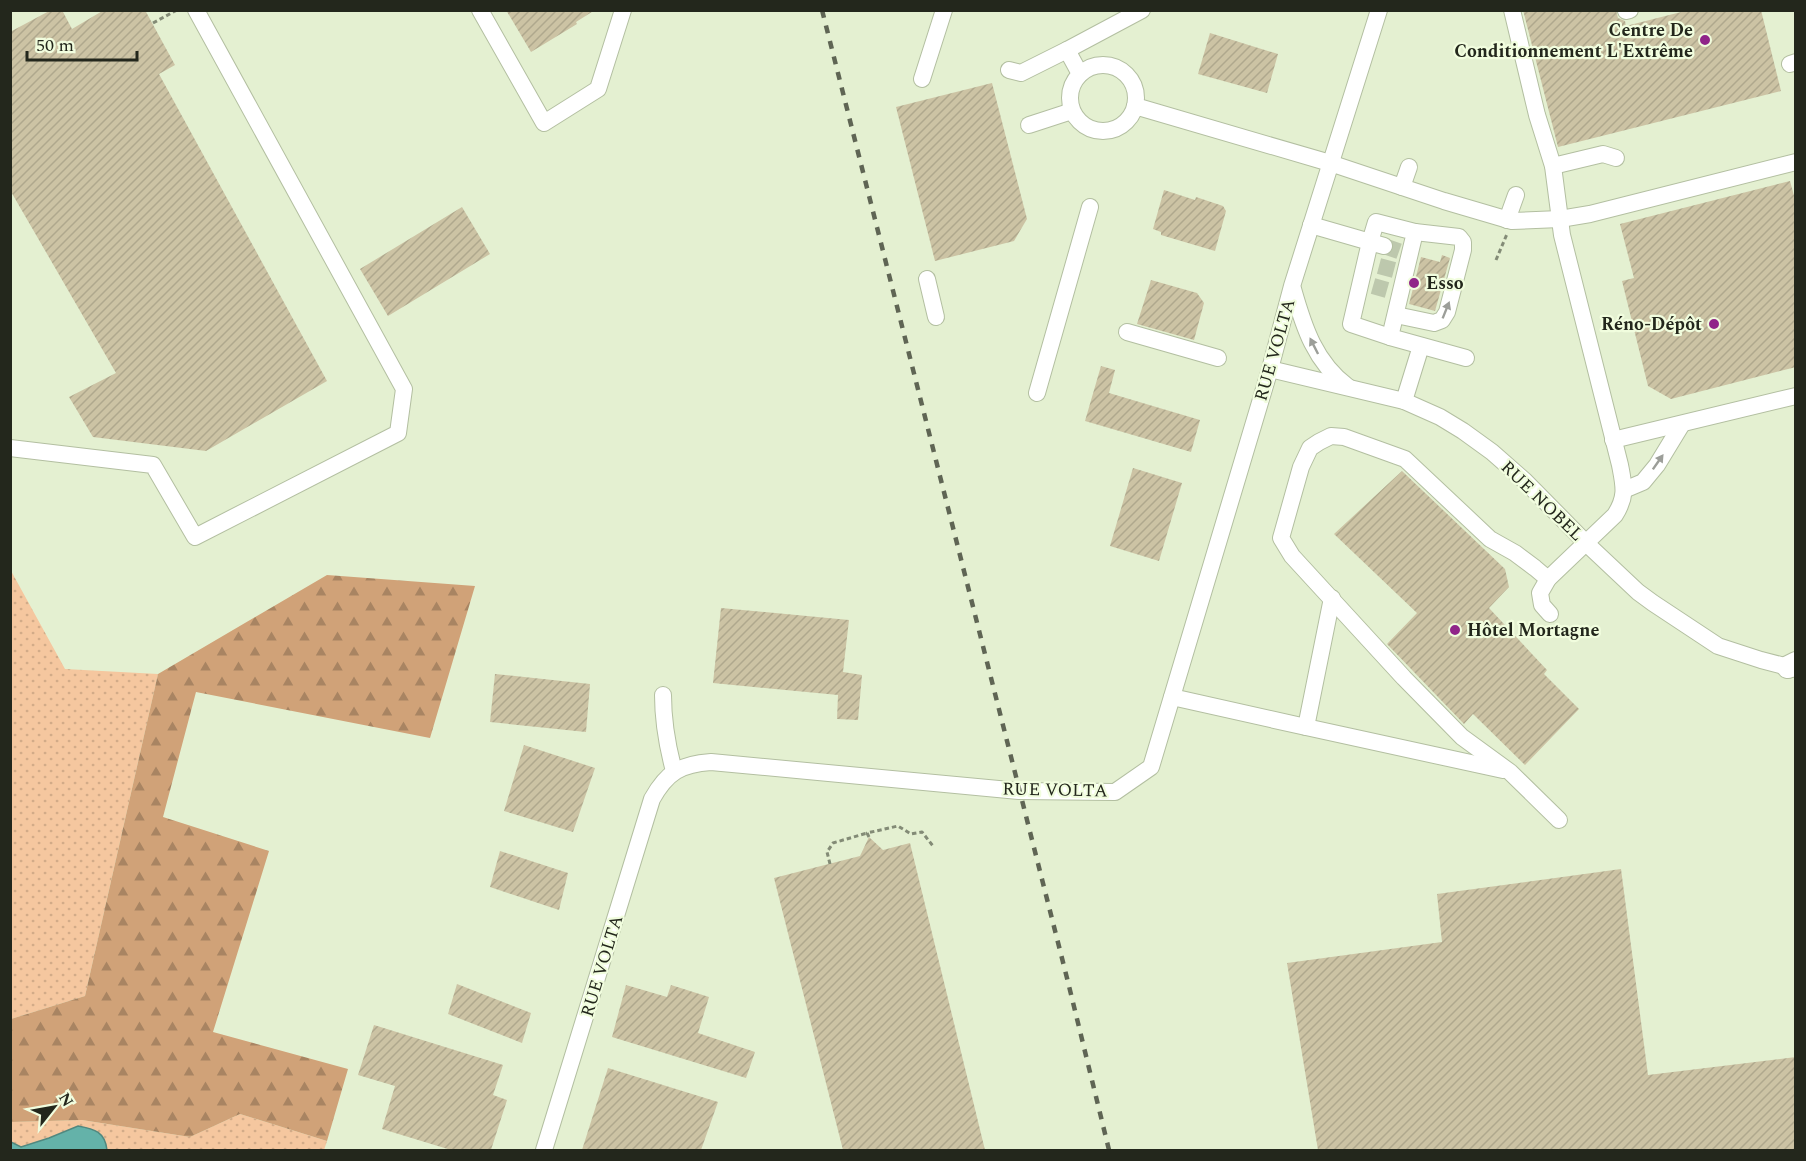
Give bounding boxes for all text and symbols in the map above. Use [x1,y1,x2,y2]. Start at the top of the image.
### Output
place label: Centre De Conditionnement L'Extrême [1454,17,1693,65]
scale bar [27,24,136,62]
text: 50 m [36,32,74,59]
marker: Centre De Conditionnement L'Extrême [1698,33,1712,47]
place label: Esso [1426,270,1464,297]
marker: Esso [1407,276,1421,290]
street label: RUE VOLTA [1248,296,1302,404]
one-way arrow [1441,301,1451,319]
place label: Réno-Dépôt [1601,311,1702,338]
marker: Réno-Dépôt [1707,317,1721,331]
one-way arrow [1309,337,1319,354]
street label: RUE NOBEL [1494,454,1590,548]
one-way arrow [1652,454,1663,470]
place label: Hôtel Mortagne [1467,617,1599,644]
marker: Hôtel Mortagne [1448,623,1462,637]
street label: RUE VOLTA [1002,776,1108,804]
street label: RUE VOLTA [574,912,630,1020]
north arrow [24,1077,84,1137]
text: N [52,1088,80,1112]

